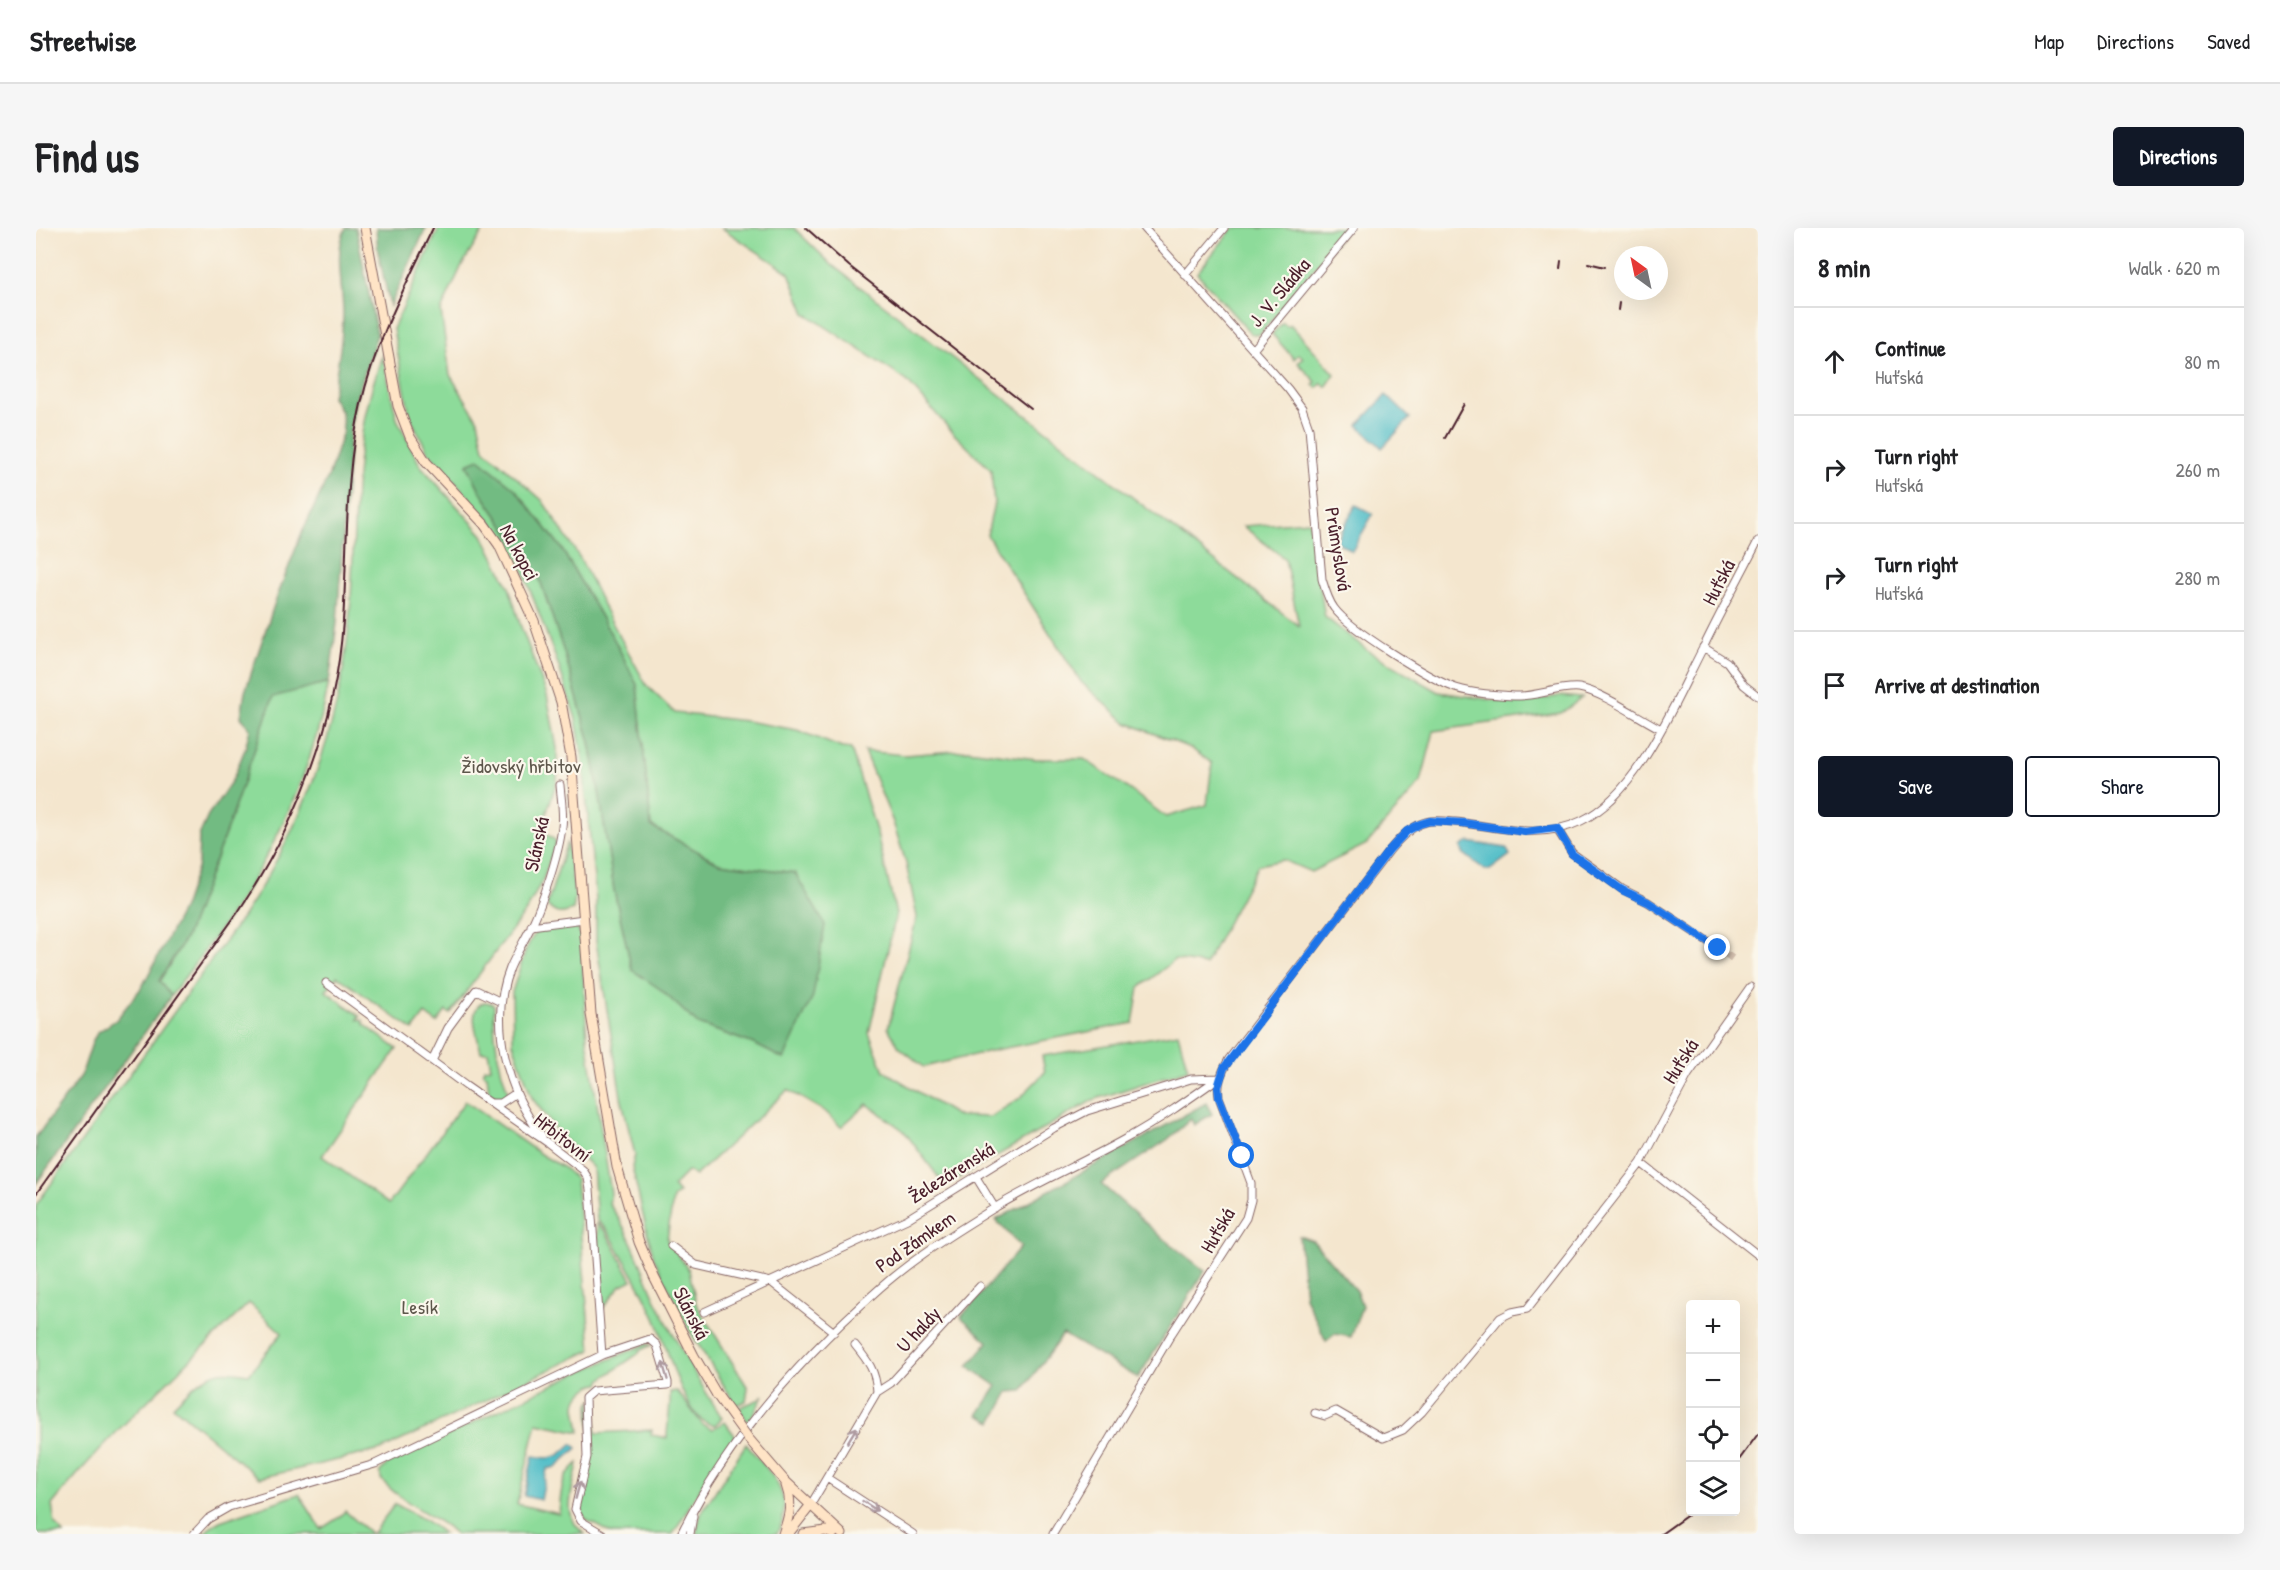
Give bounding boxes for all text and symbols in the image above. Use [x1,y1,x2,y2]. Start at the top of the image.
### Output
text: Streetwise [30,22,136,60]
text: Map [2034,27,2064,56]
text: Directions [2097,27,2174,56]
text: Saved [2207,27,2250,56]
button: Directions [2113,127,2244,186]
text: Find us [36,128,139,185]
north arrow [1614,246,1668,300]
text: 8 min [1818,250,1871,285]
street label: J. V. Sládka [1242,252,1316,332]
text: Walk · 620 m [2129,254,2220,281]
text: Continue [1875,333,1946,363]
icon: ahead [1818,345,1851,378]
text: 80 m [2184,348,2220,375]
text: Huťská [1875,363,1923,390]
text: Turn right [1875,441,1958,471]
icon: right [1818,453,1851,486]
text: 260 m [2176,456,2220,483]
text: Huťská [1875,471,1923,498]
street label: Průmyslová [1319,505,1359,593]
street label: Na kopci [494,519,546,585]
text: Turn right [1875,549,1958,579]
street label: Huťská [1695,554,1741,610]
icon: right [1818,561,1851,594]
text: 280 m [2175,564,2220,591]
text: Huťská [1875,579,1923,606]
icon: arrive [1818,669,1851,702]
text: Arrive at destination [1875,670,2040,700]
park label: Židovský hřbitov [461,752,581,779]
button: Save [1818,756,2013,817]
button: Share [2025,756,2220,817]
street label: Slánská [517,814,555,874]
route end [1704,934,1730,960]
street label: Huťská [1656,1033,1704,1089]
street label: Hřbitovní [529,1106,597,1168]
street label: Železárenská [903,1135,999,1209]
route start [1228,1142,1254,1168]
street label: Huťská [1193,1202,1241,1258]
street label: Pod Zámkem [870,1204,960,1278]
street label: Slánská [667,1282,717,1344]
park label: Lesík [402,1293,438,1320]
street label: U haldy [890,1300,946,1358]
map controls [1686,1300,1740,1516]
button: + [1686,1300,1740,1354]
button: − [1686,1354,1740,1408]
one-way arrow [659,1361,670,1380]
button: locate [1686,1408,1740,1462]
one-way arrow [846,1427,858,1444]
button: layers [1686,1462,1740,1516]
one-way arrow [573,1481,584,1500]
one-way arrow [861,1500,878,1512]

